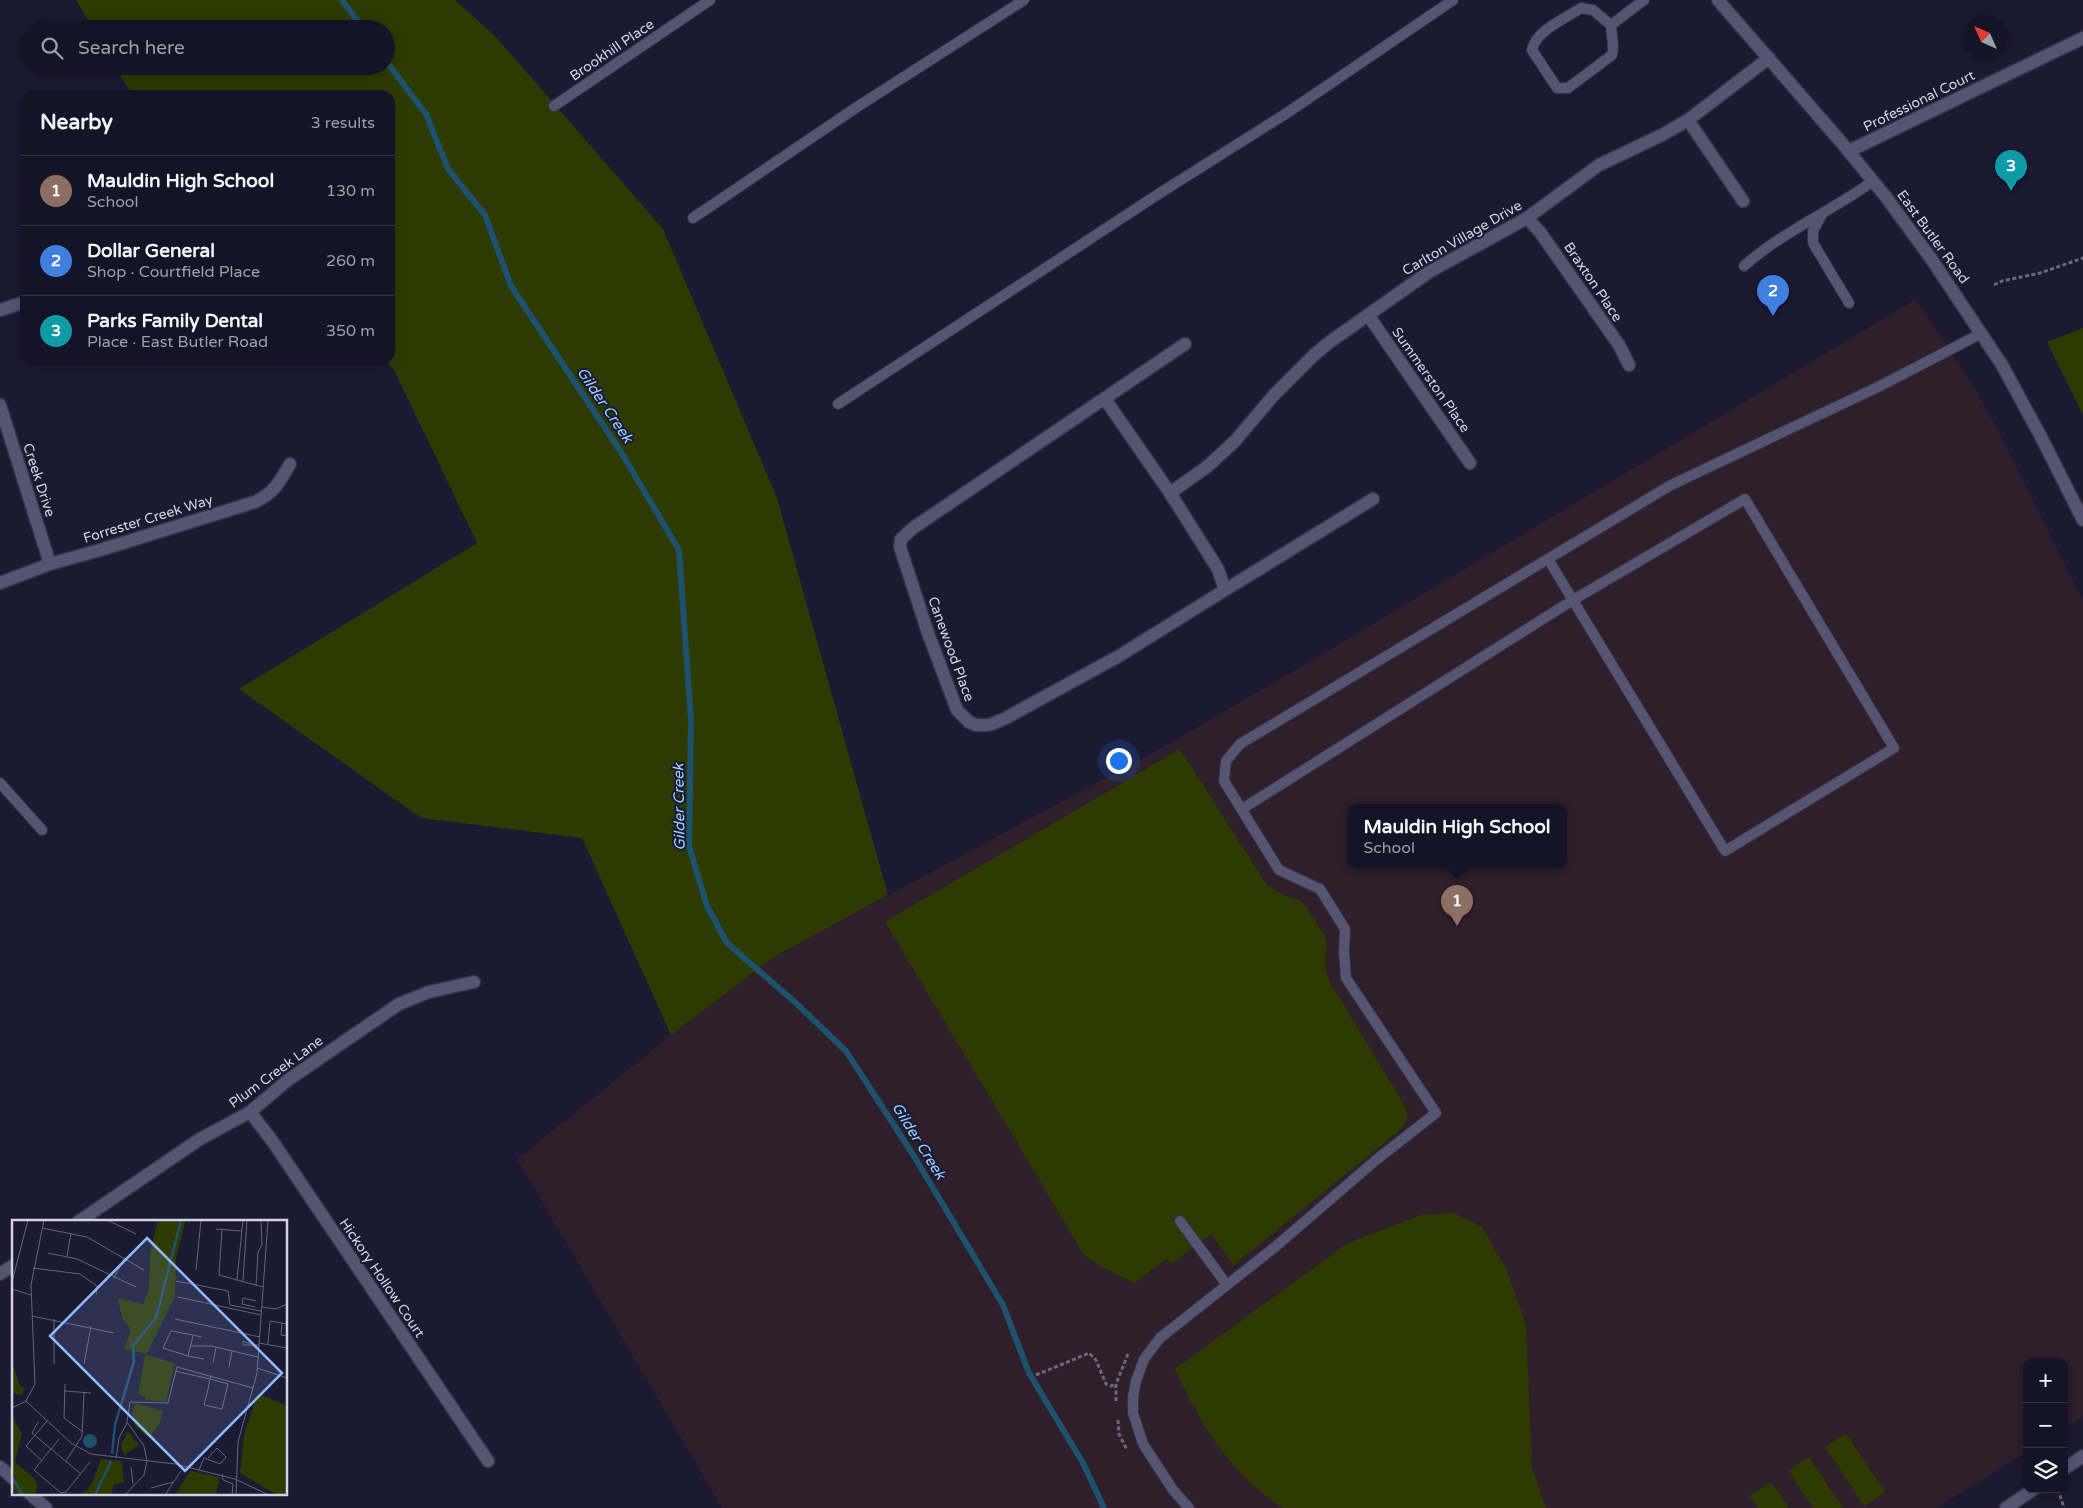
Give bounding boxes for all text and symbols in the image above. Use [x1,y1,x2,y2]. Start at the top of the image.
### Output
north arrow [1963,15,2008,60]
street label: Brookhill Place [567,16,657,84]
search box [20,20,395,75]
icon: search [38,34,66,62]
text: Search here [78,37,185,59]
street label: Professional Court [1860,66,1978,135]
text: Nearby [40,110,113,135]
text: 3 results [311,113,375,133]
pin: 3 [1995,150,2027,191]
text: Mauldin High School [87,170,274,192]
text: 1 [51,181,61,201]
text: 130 m [326,181,375,201]
street label: East Butler Road [1893,187,1973,287]
text: School [87,192,139,212]
street label: Carlton Village Drive [1399,197,1525,279]
street label: Braxton Place [1560,239,1626,325]
text: Dollar General [87,240,215,262]
text: 2 [51,251,61,271]
text: 260 m [326,251,375,271]
text: Shop · Courtfield Place [87,262,260,282]
pin: 2 [1757,275,1789,316]
text: Parks Family Dental [87,310,263,332]
text: 3 [51,321,61,341]
text: 350 m [326,321,375,341]
street label: Summerston Place [1388,324,1474,436]
text: Place · East Butler Road [87,332,268,352]
water label: Gilder Creek [573,364,638,448]
street label: Creek Drive [19,441,59,519]
street label: Forrester Creek Way [81,491,215,547]
street label: Canewood Place [924,594,978,704]
your location [1106,748,1132,774]
water label: Gilder Creek [669,761,689,851]
popup [1347,804,1567,869]
text: Mauldin High School [1363,816,1551,838]
text: School [1363,838,1415,858]
pin: 1 [1441,885,1473,926]
street label: Plum Creek Lane [226,1032,326,1112]
water label: Gilder Creek [888,1099,951,1184]
street label: Hickory Hollow Court [336,1215,429,1341]
inset map [12,1220,288,1496]
map controls [2023,1358,2068,1493]
button: + [2023,1358,2068,1403]
button: − [2023,1403,2068,1448]
button: layers [2023,1448,2068,1493]

